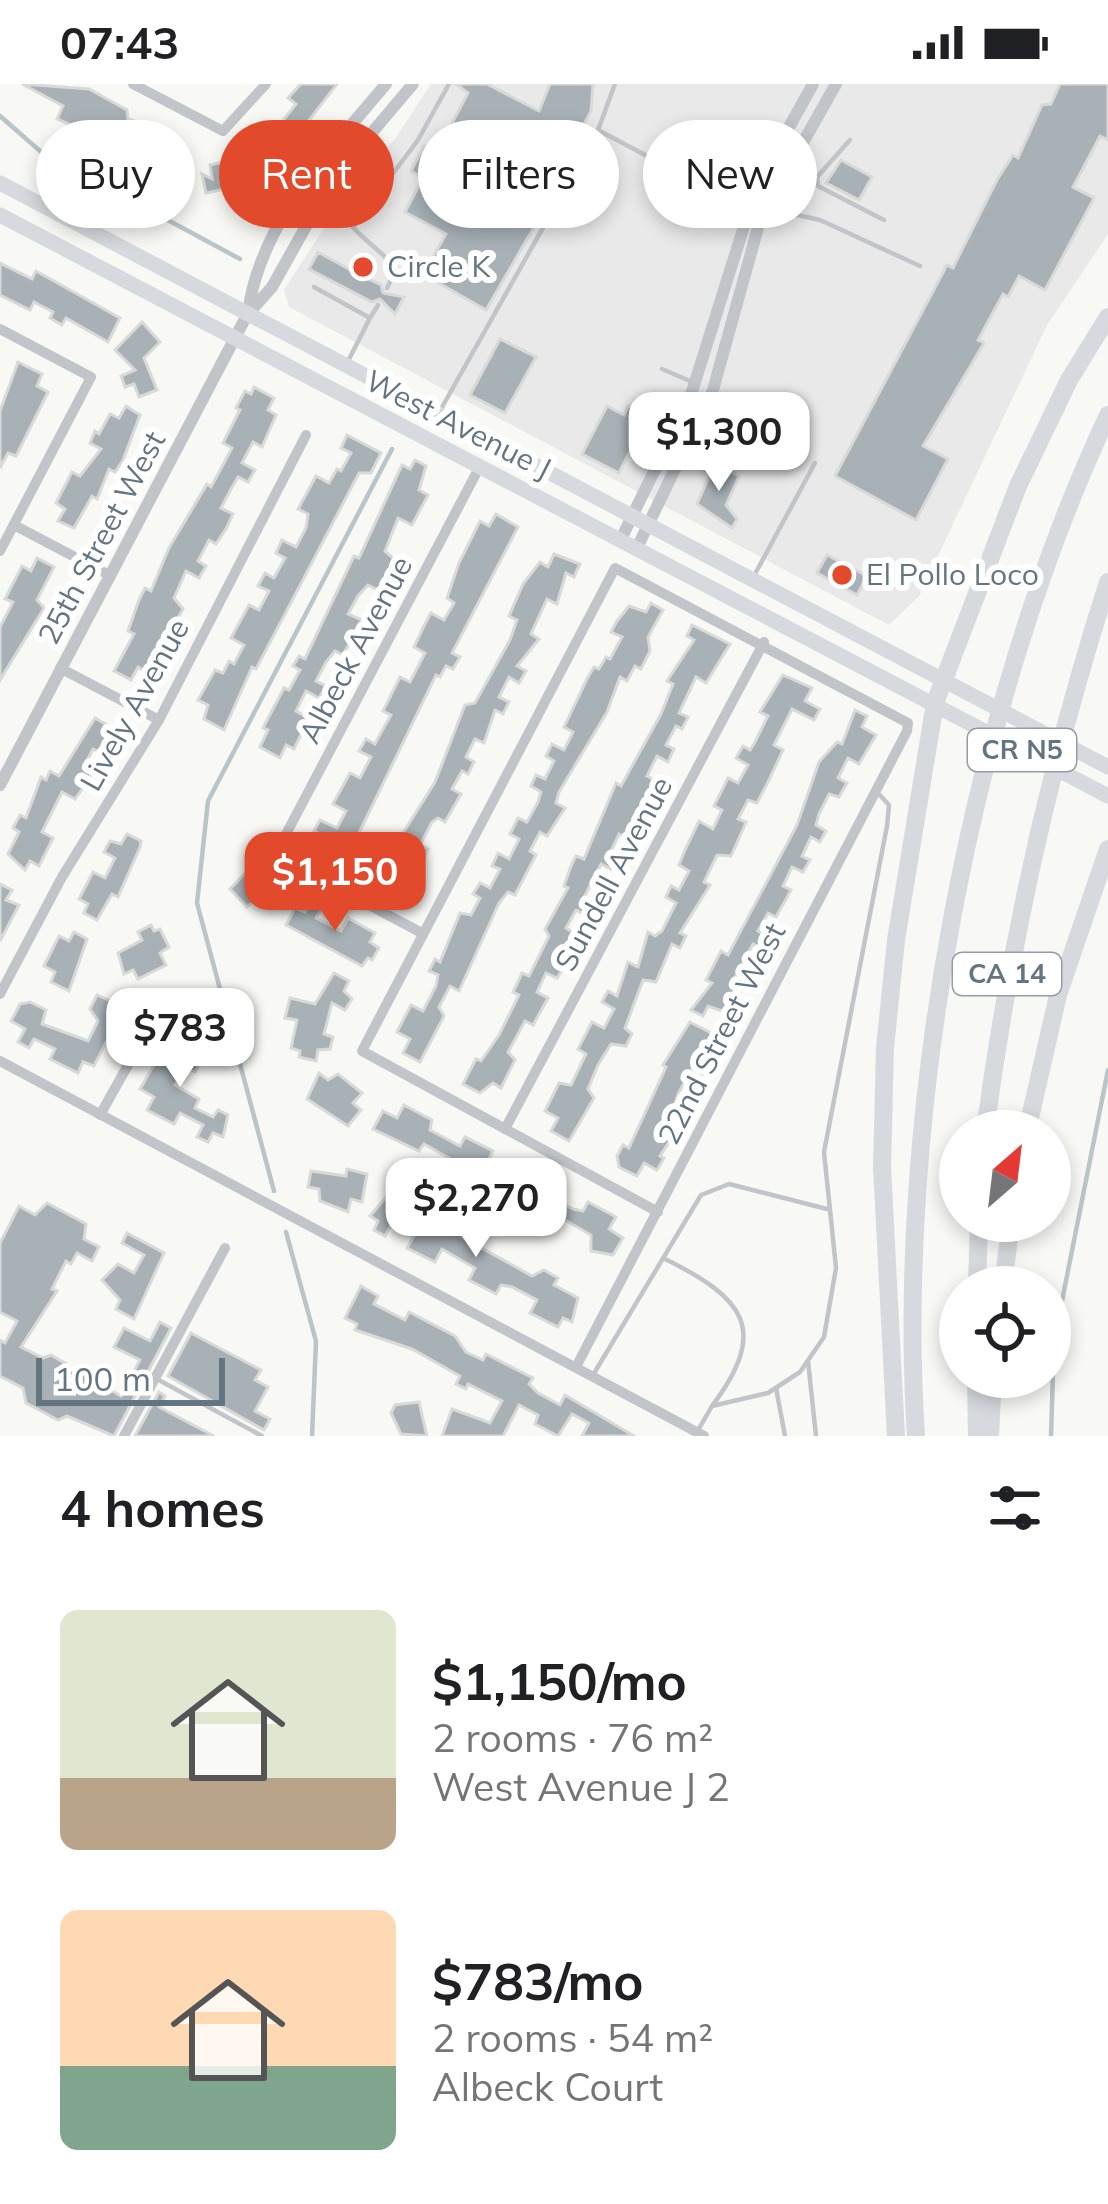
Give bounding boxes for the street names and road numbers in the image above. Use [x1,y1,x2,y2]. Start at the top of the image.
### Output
street label: West Avenue J [359,361,558,487]
street label: 25th Street West [29,424,173,651]
street label: Albeck Avenue [290,550,420,749]
street label: Lively Avenue [71,612,197,797]
road number: CR N5 [968,729,1076,771]
street label: Sundell Avenue [546,770,680,977]
street label: 22nd Street West [649,917,793,1151]
road number: CA 14 [953,953,1061,995]

